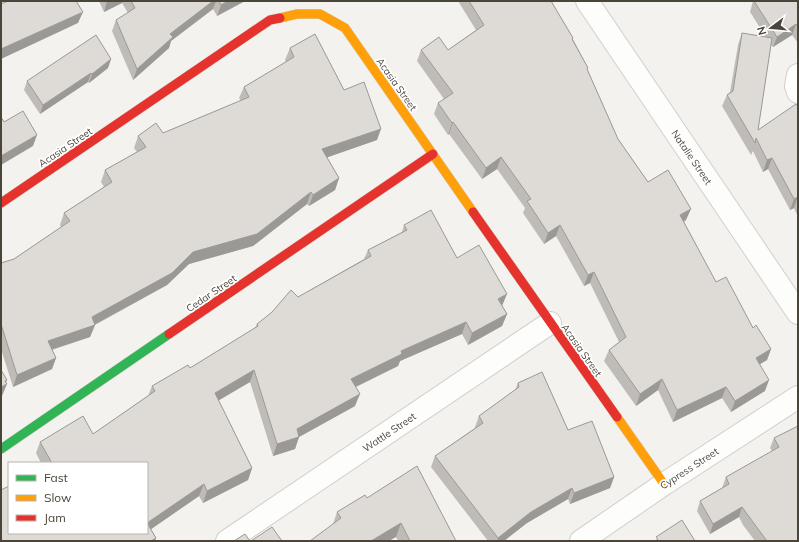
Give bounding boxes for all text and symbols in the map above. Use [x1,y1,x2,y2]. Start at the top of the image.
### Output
north arrow [751,8,791,48]
text: N [754,25,769,37]
street label: Acasia Street [374,55,420,114]
street label: Acasia Street [36,124,95,170]
street label: Natalie Street [668,127,715,188]
street label: Cedar Street [184,272,239,315]
street label: Acasia Street [559,321,605,380]
street label: Wattle Street [360,410,419,455]
street label: Cypress Street [658,444,721,492]
legend [8,462,148,534]
text: Fast [44,470,68,485]
text: Slow [44,490,72,505]
text: Jam [44,510,66,525]

